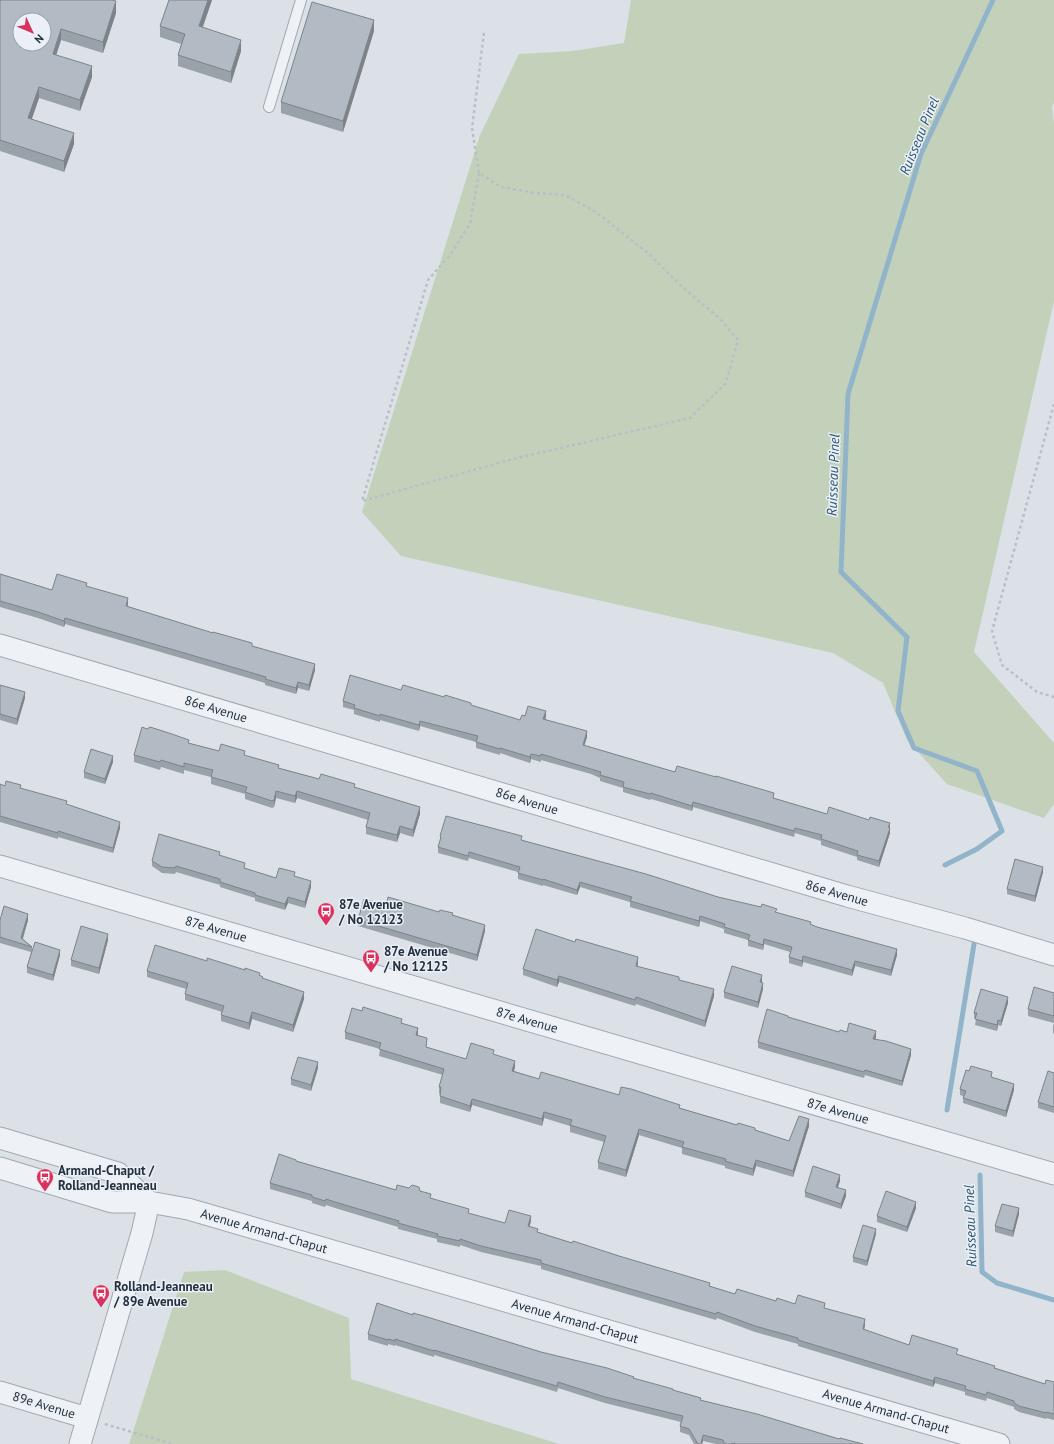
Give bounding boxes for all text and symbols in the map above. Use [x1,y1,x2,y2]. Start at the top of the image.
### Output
north arrow [12,12,52,52]
text: N [32,31,47,46]
water label: Ruisseau Pinel [895,94,943,178]
water label: Ruisseau Pinel [823,433,843,516]
street label: 86e Avenue [183,691,249,727]
street label: 86e Avenue [494,783,560,819]
street label: 86e Avenue [804,876,870,910]
place label: 87e Avenue / No 12123 [338,896,403,928]
bus stop icon: 87e Avenue / No 12123 [316,901,336,926]
street label: 87e Avenue [183,912,249,946]
place label: 87e Avenue / No 12125 [383,943,448,975]
bus stop icon: 87e Avenue / No 12125 [361,948,381,973]
street label: 87e Avenue [494,1003,560,1037]
street label: 87e Avenue [805,1094,871,1128]
place label: Armand-Chaput / Rolland-Jeanneau [58,1162,157,1194]
bus stop icon: Armand-Chaput / Rolland-Jeanneau [35,1167,55,1192]
water label: Ruisseau Pinel [960,1184,980,1267]
street label: Avenue Armand-Chaput [199,1205,330,1257]
place label: Rolland-Jeanneau / 89e Avenue [113,1278,213,1310]
bus stop icon: Rolland-Jeanneau / 89e Avenue [91,1283,111,1308]
street label: Avenue Armand-Chaput [510,1295,641,1347]
street label: Avenue Armand-Chaput [821,1385,952,1437]
street label: 89e Avenue [11,1387,77,1423]

